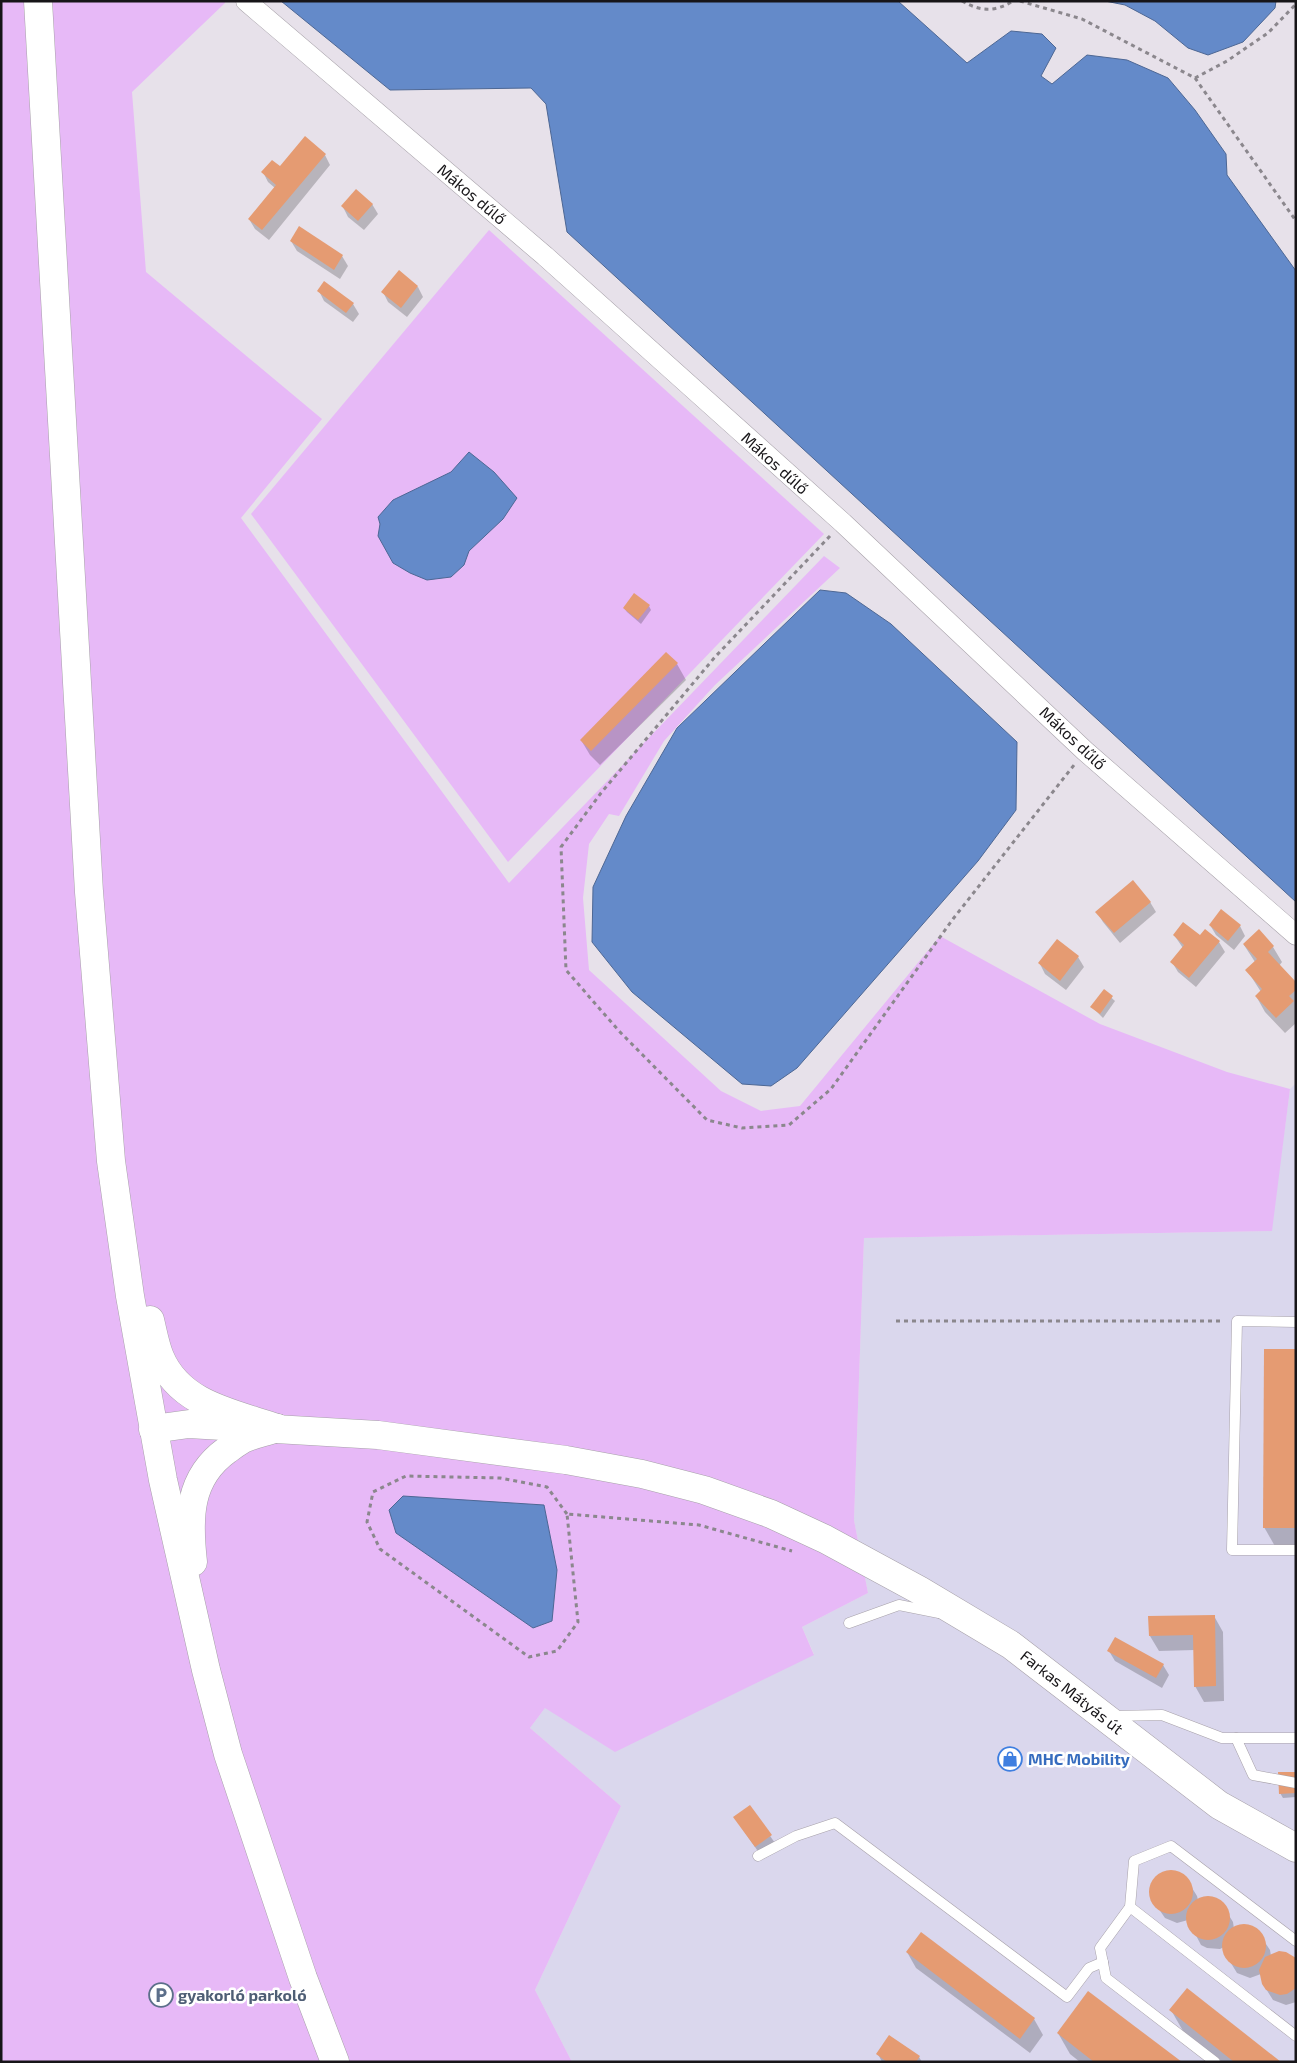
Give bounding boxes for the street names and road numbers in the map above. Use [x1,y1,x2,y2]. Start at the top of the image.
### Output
street label: Mákos dűlő [434,159,510,228]
street label: Mákos dűlő [738,428,813,498]
street label: Mákos dűlő [1036,702,1110,773]
street label: Farkas Mátyás út [1017,1646,1127,1738]

